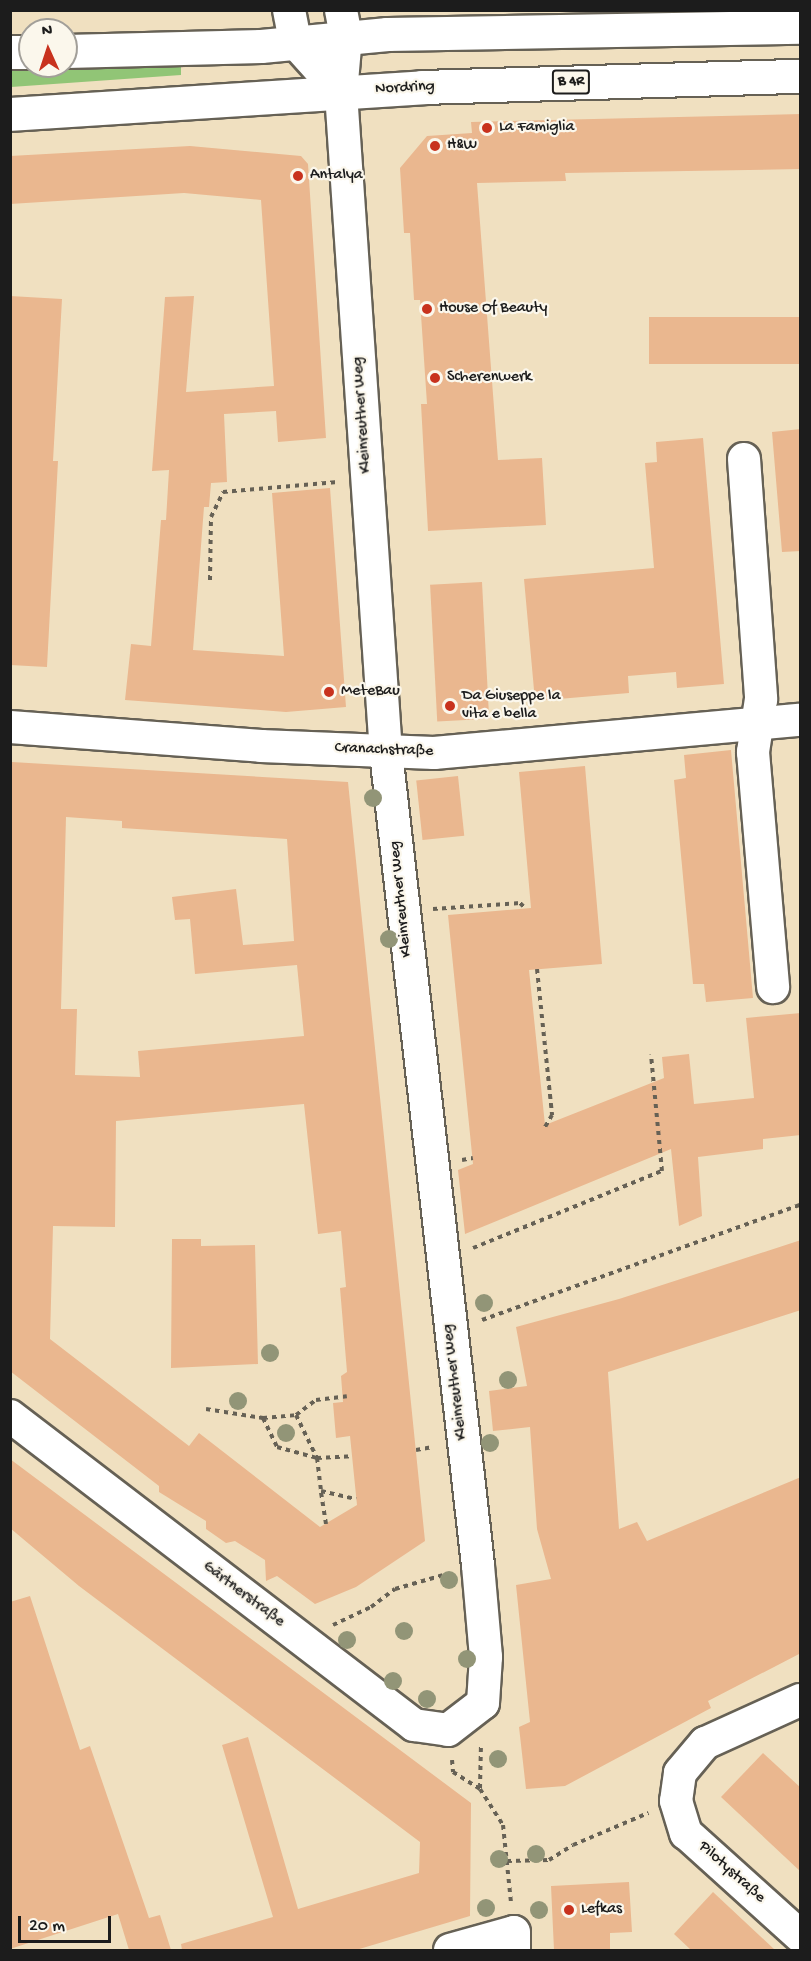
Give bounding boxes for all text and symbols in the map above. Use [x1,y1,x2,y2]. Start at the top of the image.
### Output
north arrow [18,18,78,78]
text: N [41,22,53,41]
road number: B 4R [552,70,590,94]
street label: Nordring [375,78,435,100]
place label: La Famiglia [499,118,574,138]
marker: La Famiglia [480,121,494,135]
place label: H&W [447,136,477,156]
marker: H&W [428,139,442,153]
place label: Antalya [310,166,363,186]
marker: Antalya [291,169,305,183]
place label: House Of Beauty [439,299,547,319]
marker: House Of Beauty [420,302,434,316]
street label: Kleinreuther Weg [349,356,377,474]
place label: Scherenwerk [447,368,532,388]
marker: Scherenwerk [428,371,442,385]
place label: MeteBau [341,682,400,702]
marker: MeteBau [322,685,336,699]
place label: Da Giuseppe la vita e bella [462,687,561,725]
marker: Da Giuseppe la vita e bella [443,699,457,713]
street label: Cranachstraße [334,740,434,762]
street label: Kleinreuther Weg [386,840,418,958]
street label: Kleinreuther Weg [439,1323,473,1441]
street label: Gärtnerstraße [198,1558,288,1632]
street label: Pilotystraße [694,1838,768,1908]
place label: Lefkas [581,1900,622,1920]
marker: Lefkas [562,1903,576,1917]
scale bar [21,1904,114,1942]
text: 20 m [29,1916,65,1937]

